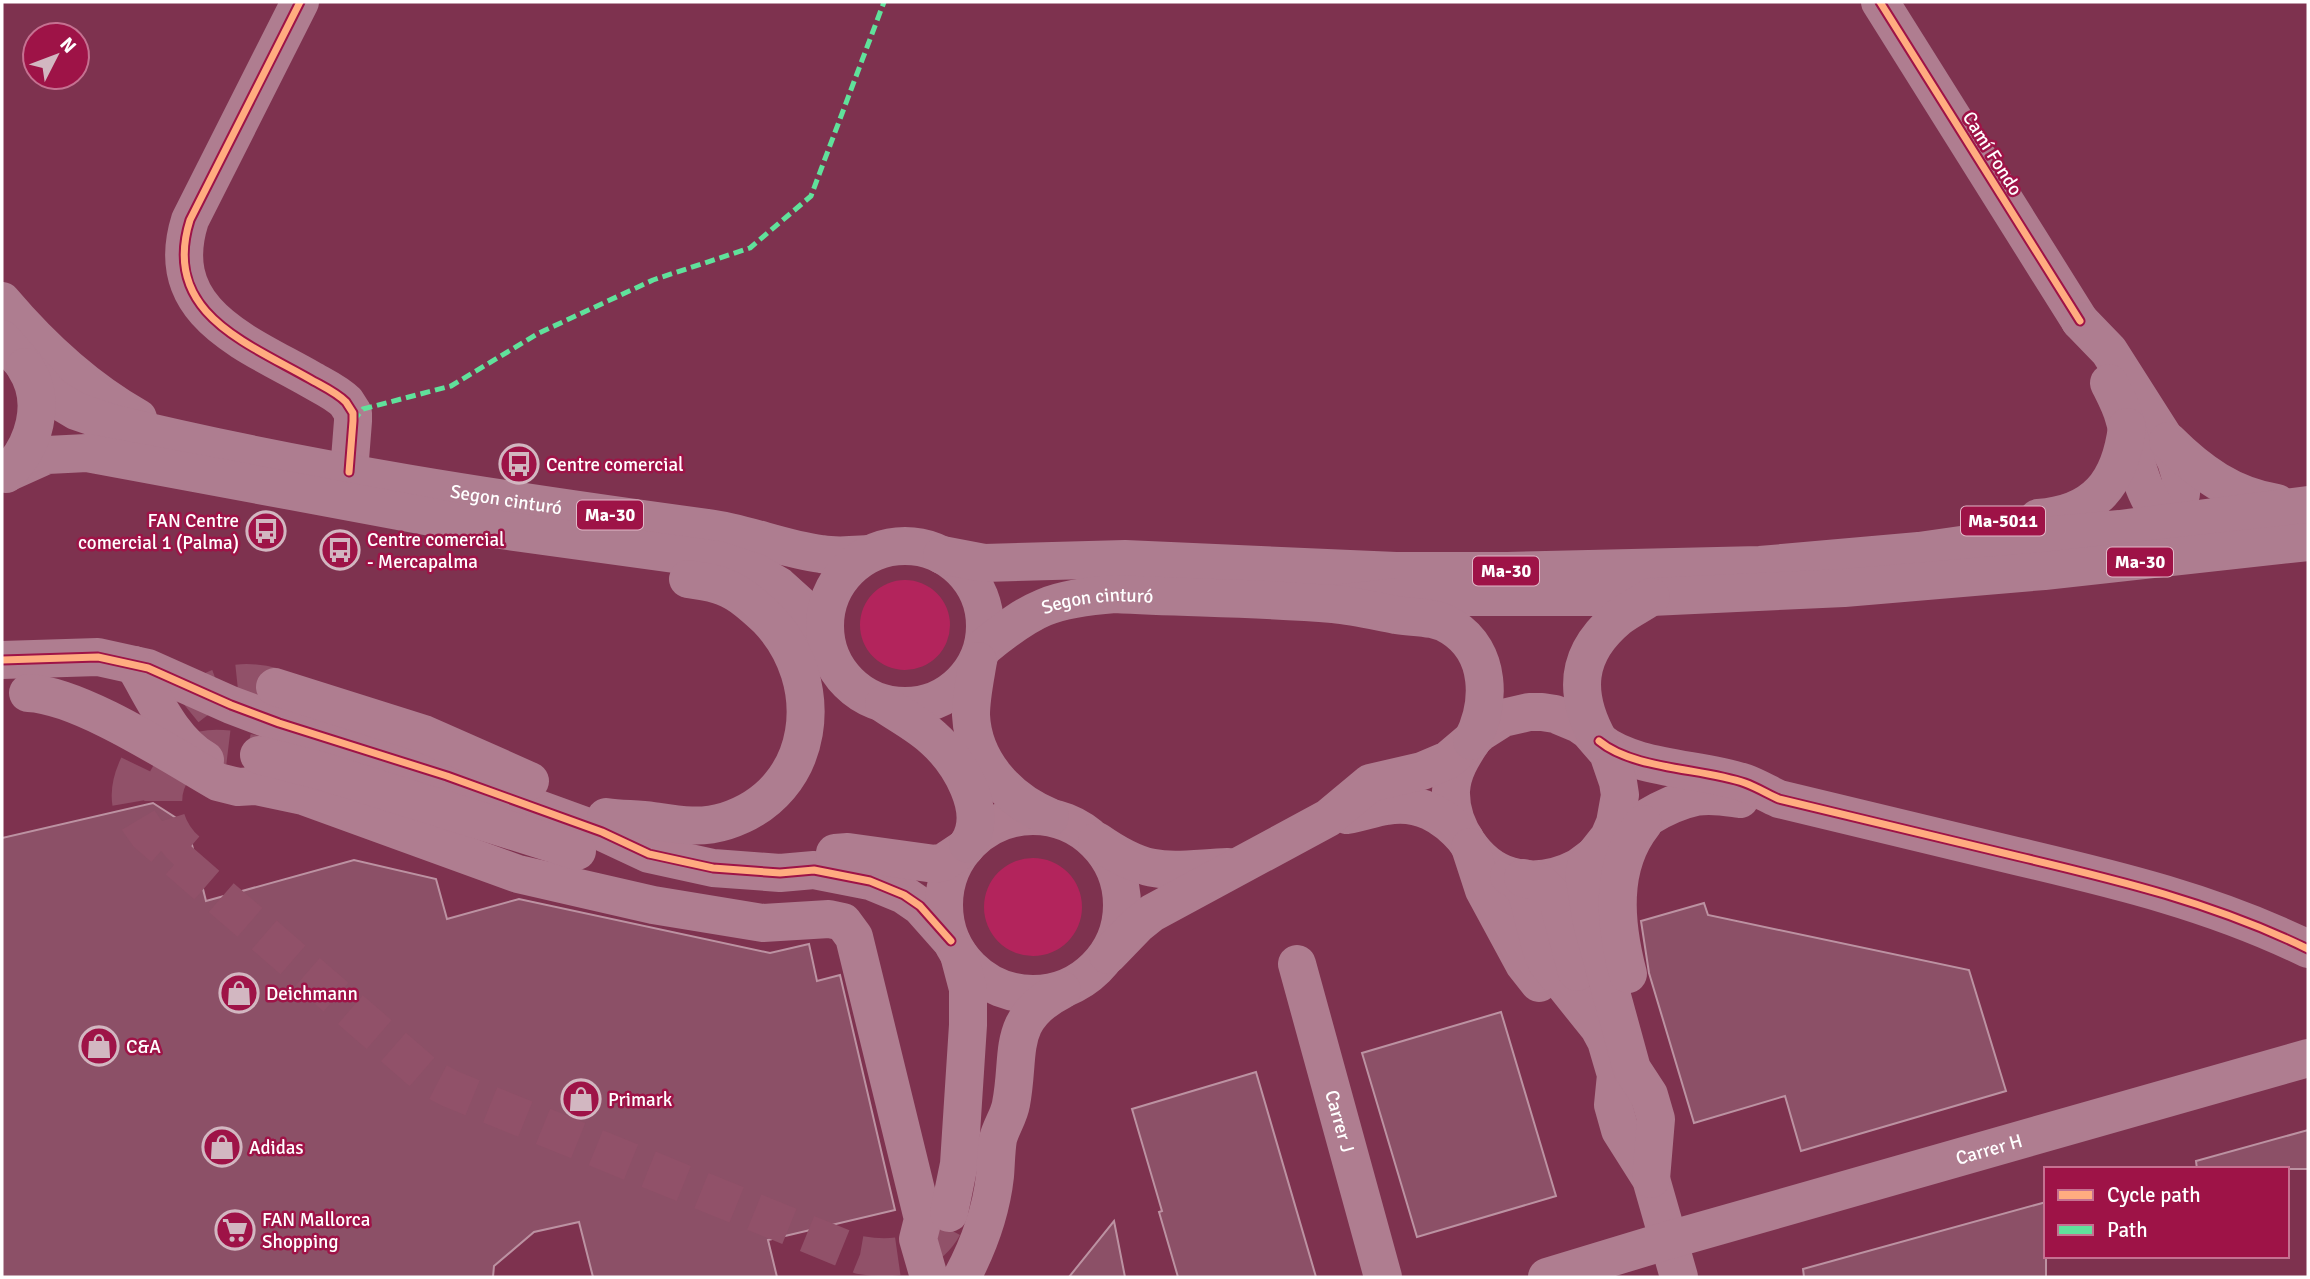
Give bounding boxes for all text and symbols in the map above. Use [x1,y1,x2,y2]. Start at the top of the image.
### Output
north arrow [21,21,91,91]
text: N [55,32,81,58]
street label: Camí Fondo [1957,107,2028,200]
bus stop icon: Centre comercial [498,443,540,485]
place label: Centre comercial [546,453,684,477]
street label: Segon cinturó [448,480,564,520]
road number: Ma-30 [577,500,643,530]
road number: Ma-5011 [1961,506,2045,536]
place label: FAN Centre comercial 1 (Palma) [78,509,239,555]
bus stop icon: FAN Centre comercial 1 (Palma) [245,510,287,552]
place label: Centre comercial - Mercapalma [367,528,505,574]
bus stop icon: Centre comercial - Mercapalma [319,529,361,571]
road number: Ma-30 [2107,548,2173,576]
road number: Ma-30 [1473,556,1539,586]
street label: Segon cinturó [1038,583,1154,620]
shop icon: Deichmann [218,972,260,1014]
place label: Deichmann [266,982,358,1006]
shop icon: C&A [78,1025,120,1067]
place label: C&A [126,1035,161,1059]
shop icon: Primark [560,1078,602,1120]
street label: Carrer J [1319,1087,1359,1155]
place label: Primark [608,1088,673,1112]
shop icon: Adidas [201,1126,243,1168]
street label: Carrer H [1953,1129,2025,1171]
place label: Adidas [249,1136,304,1160]
legend [2044,1167,2289,1258]
text: Cycle path [2107,1182,2201,1208]
place label: FAN Mallorca Shopping [262,1208,370,1254]
supermarket icon: FAN Mallorca Shopping [214,1209,256,1251]
text: Path [2107,1217,2148,1243]

